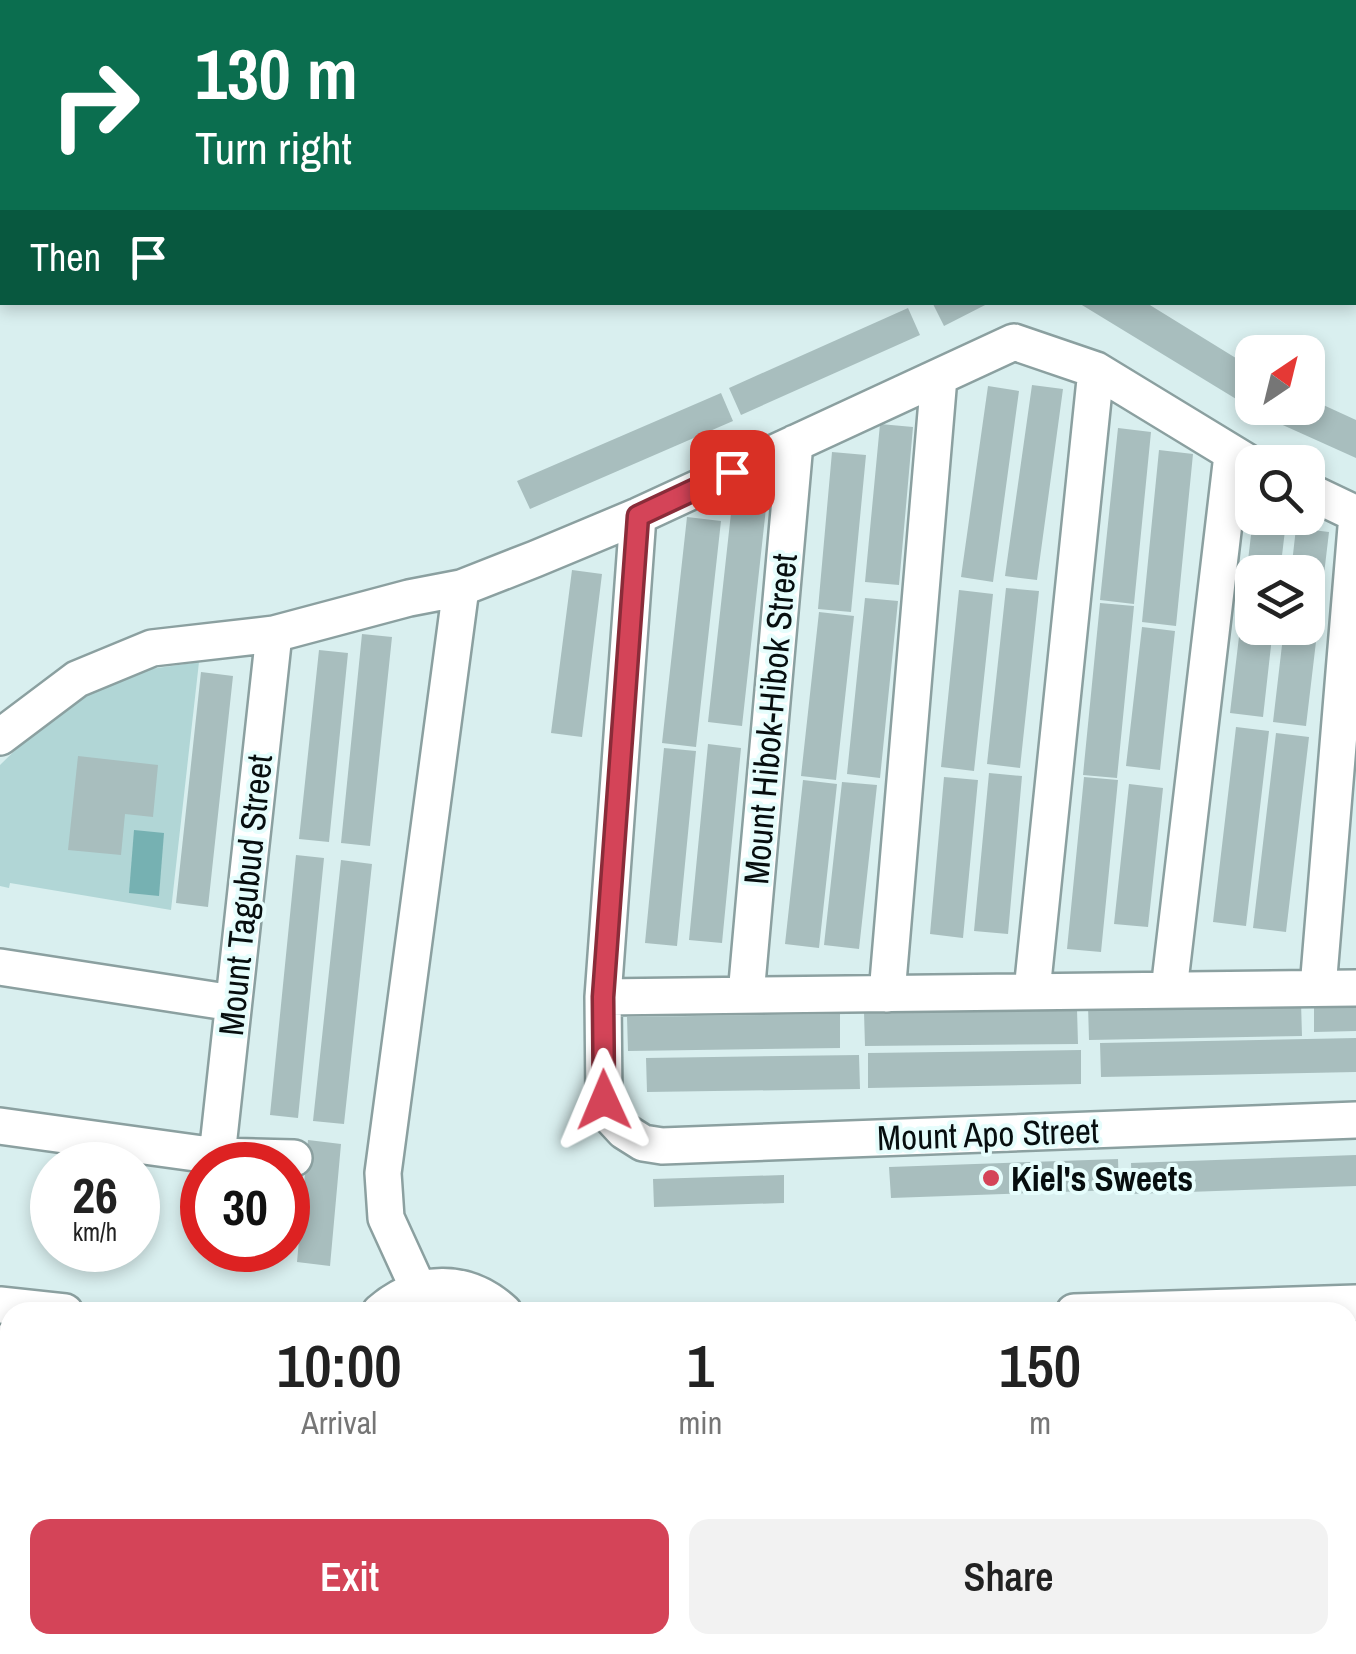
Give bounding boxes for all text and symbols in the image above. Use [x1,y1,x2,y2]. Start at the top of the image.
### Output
text: 130 m [195,27,358,121]
icon: right [30,40,160,170]
text: Turn right [195,117,352,178]
icon: arrive [121,230,176,285]
text: Then [30,232,101,283]
north arrow [1235,335,1325,425]
map controls [1235,335,1325,645]
pin [690,430,775,515]
icon: arrive [705,445,760,500]
button: search [1235,445,1325,535]
street label: Mount Hibok-Hibok Street [732,552,808,886]
button: layers [1235,555,1325,645]
street label: Mount Tagubud Street [207,752,283,1038]
position arrow [552,1048,656,1152]
street label: Mount Apo Street [876,1107,1100,1161]
speed limit sign: 30 [180,1142,310,1272]
place label: Kiel's Sweets [1011,1155,1193,1202]
text: 26 [72,1161,118,1229]
marker: Kiel's Sweets [980,1167,1002,1189]
text: km/h [73,1215,117,1249]
text: 10:00 [277,1325,402,1406]
text: 1 [687,1325,714,1406]
text: 150 [999,1325,1081,1406]
text: Arrival [301,1401,377,1444]
text: min [679,1401,722,1444]
text: m [1029,1401,1051,1444]
button: Exit [30,1519,669,1634]
button: Share [689,1519,1328,1634]

